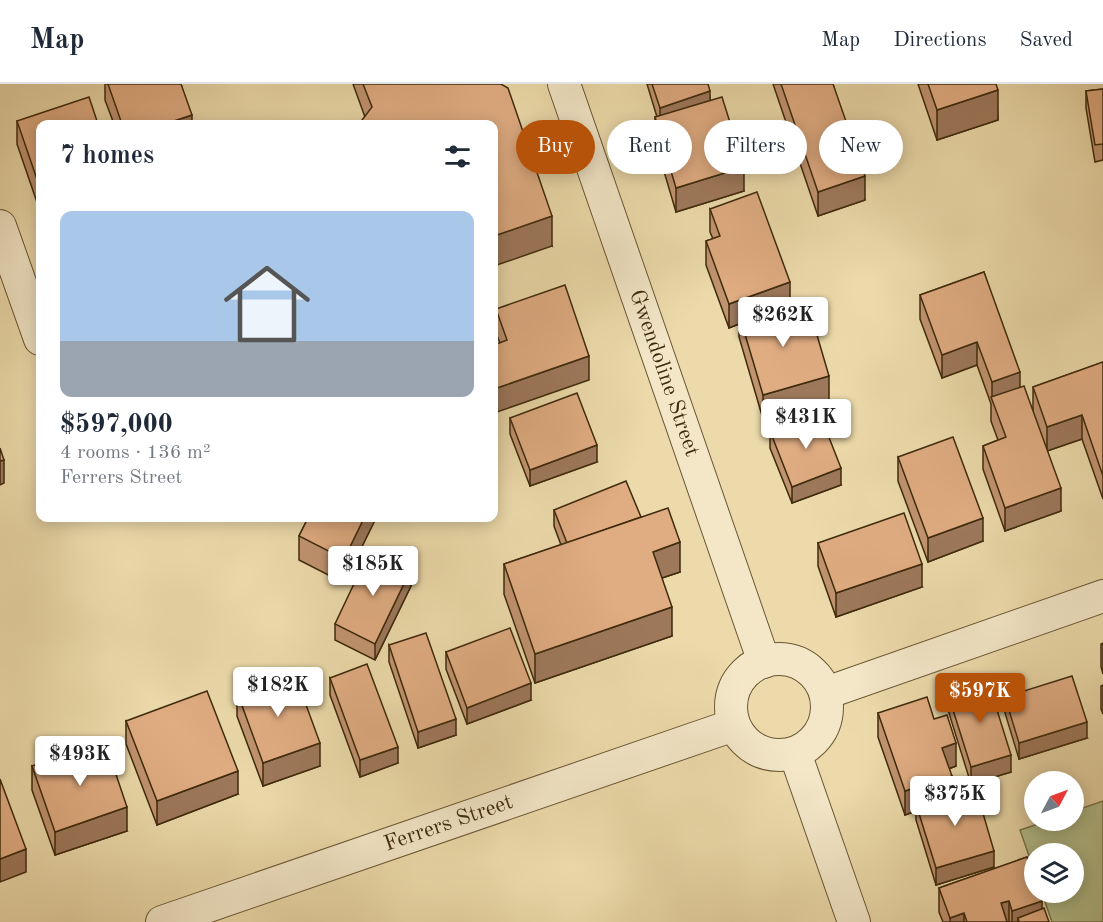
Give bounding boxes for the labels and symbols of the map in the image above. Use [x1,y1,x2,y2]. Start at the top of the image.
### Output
street label: Gwendoline Street [625,287,703,459]
pin: $262K [741,297,825,348]
pin: $431K [764,399,848,450]
pin: $185K [331,546,415,597]
pin: $182K [236,667,320,718]
pin: $597K [938,673,1022,724]
pin: $493K [38,736,122,787]
north arrow [1024,771,1084,831]
pin: $375K [913,776,997,827]
street label: Ferrers Street [381,791,516,856]

